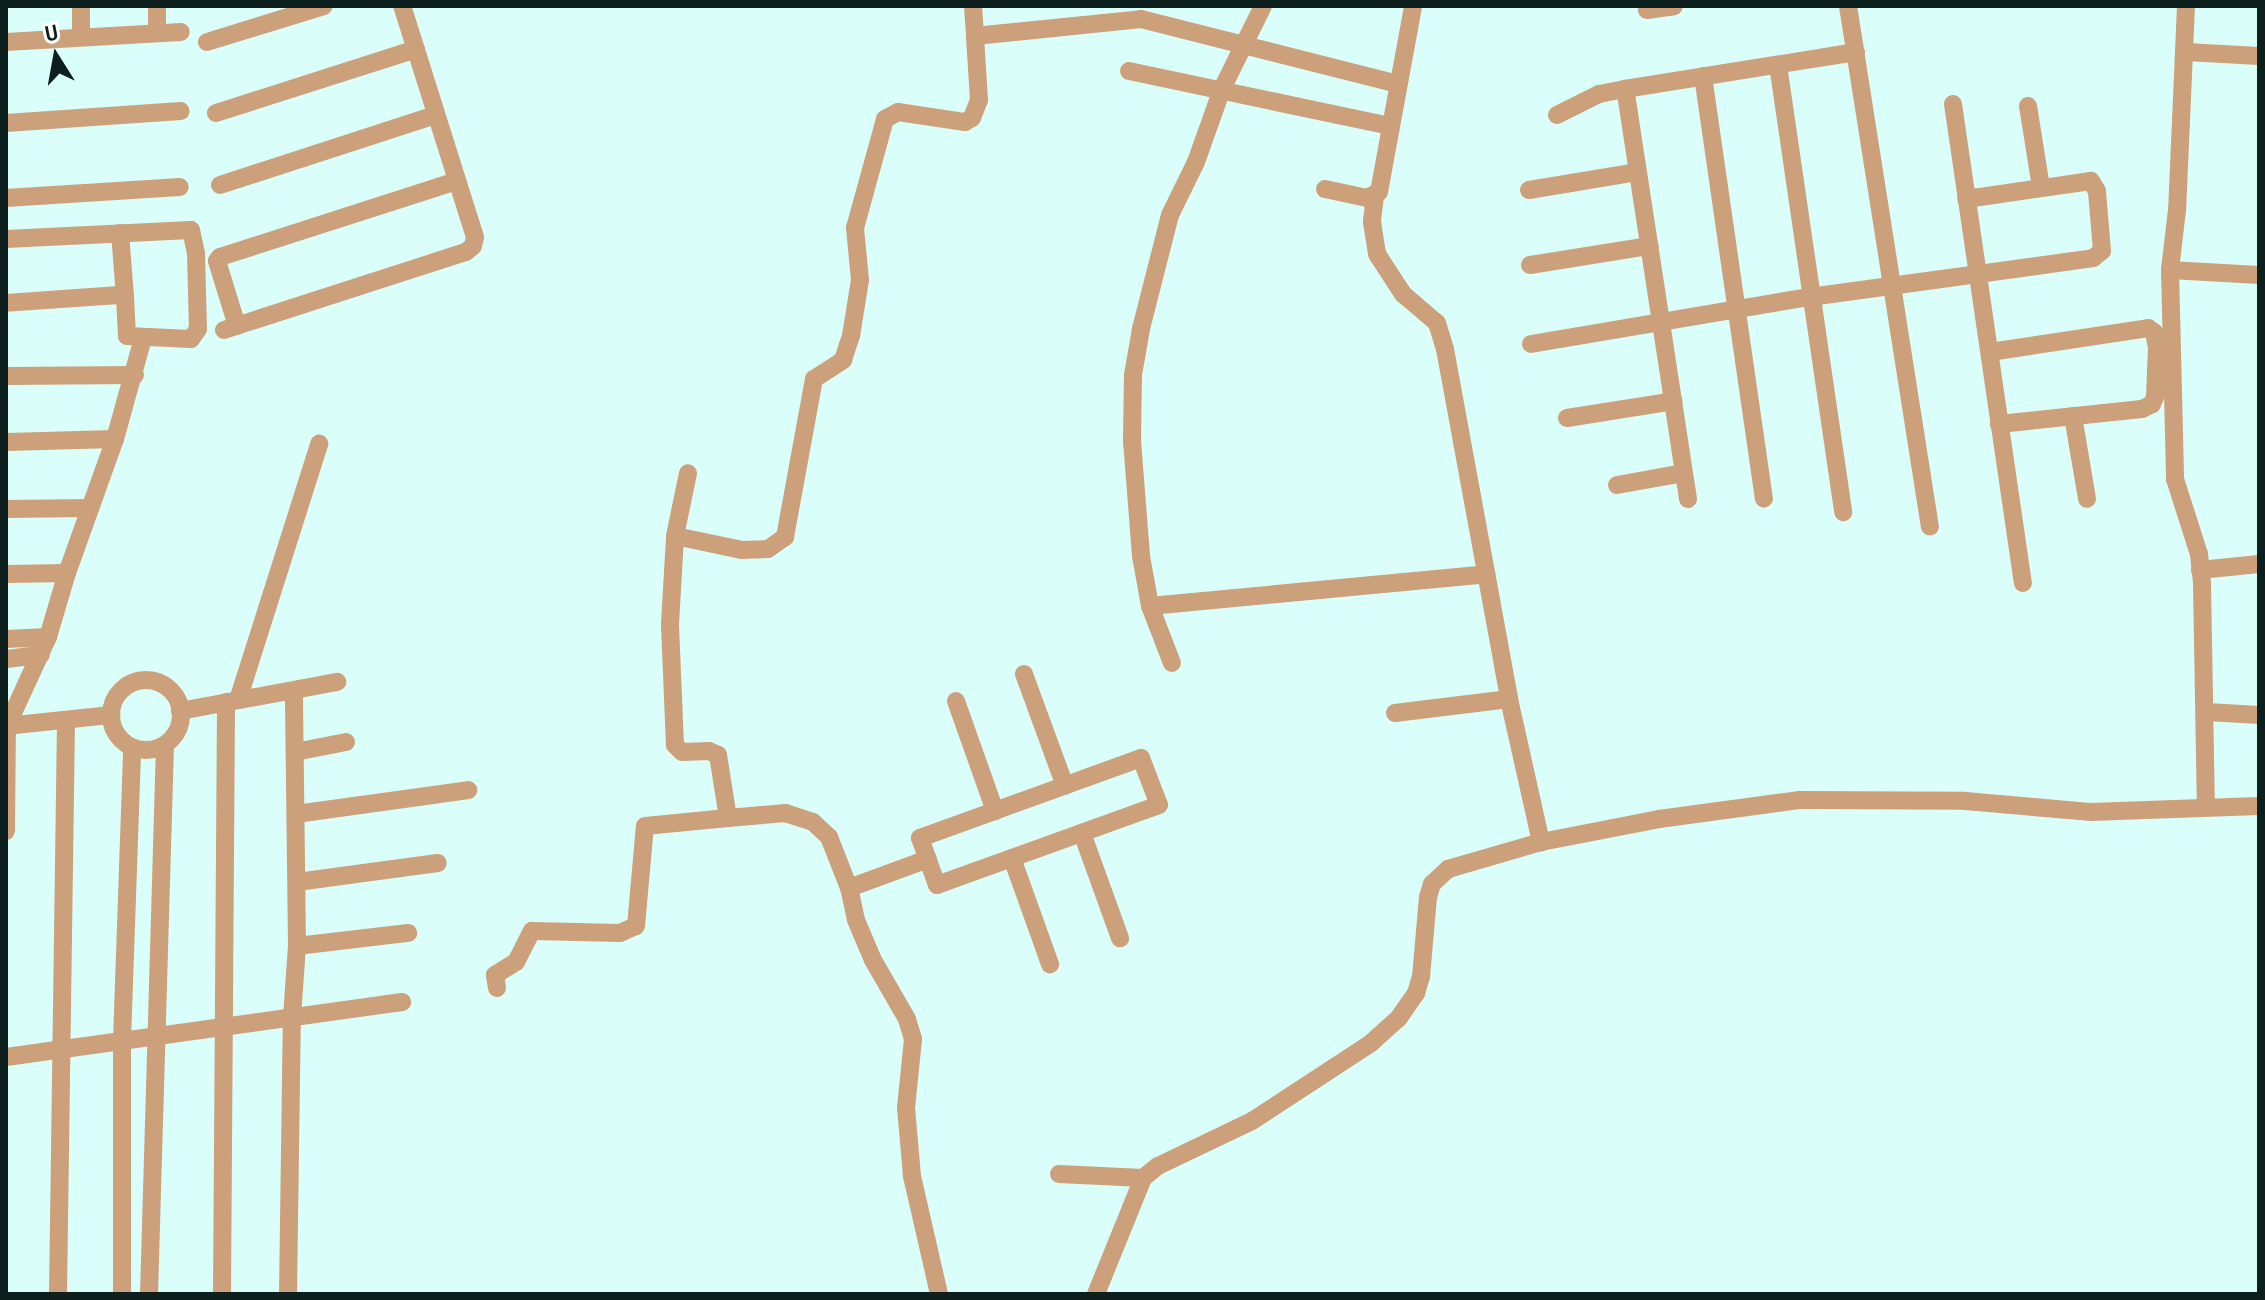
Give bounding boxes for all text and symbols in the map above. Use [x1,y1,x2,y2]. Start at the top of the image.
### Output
north arrow [16,16,96,96]
text: U [42,16,61,48]

